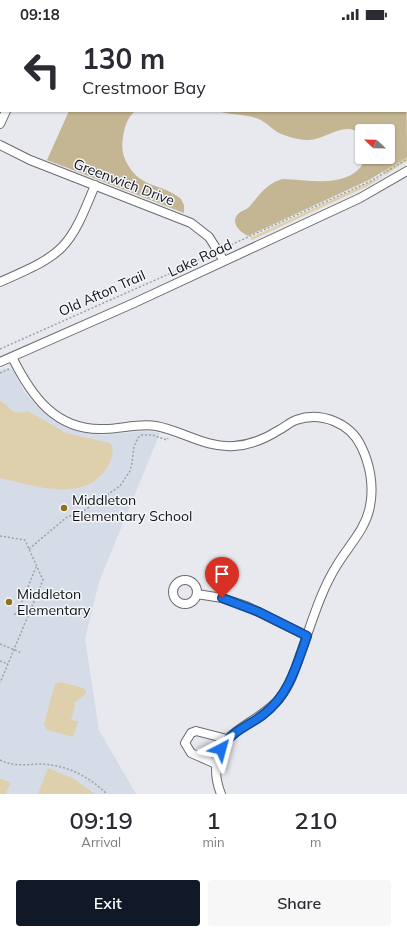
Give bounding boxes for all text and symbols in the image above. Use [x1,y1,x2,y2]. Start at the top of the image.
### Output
text: 09:18 [20,5,60,24]
text: 130 m [82,41,165,76]
icon: left [16,44,68,96]
text: Crestmoor Bay [82,76,206,99]
north arrow [355,124,395,164]
map controls [355,124,395,164]
street label: Greenwich Drive [71,154,177,210]
street label: Lake Road [165,235,235,281]
street label: Old Afton Trail [56,266,148,320]
place label: Middleton Elementary School [72,491,192,525]
marker: Middleton Elementary School [59,503,69,513]
pin [205,557,239,598]
icon: arrive [211,563,233,585]
place label: Middleton Elementary [17,585,91,619]
marker: Middleton Elementary [4,597,14,607]
position arrow [200,728,242,770]
text: 09:19 [70,805,133,835]
text: 1 [206,805,221,835]
text: 210 [294,805,337,835]
text: Arrival [81,834,121,850]
text: min [202,834,225,850]
text: m [310,834,321,850]
button: Exit [16,880,200,926]
button: Share [208,880,391,926]

